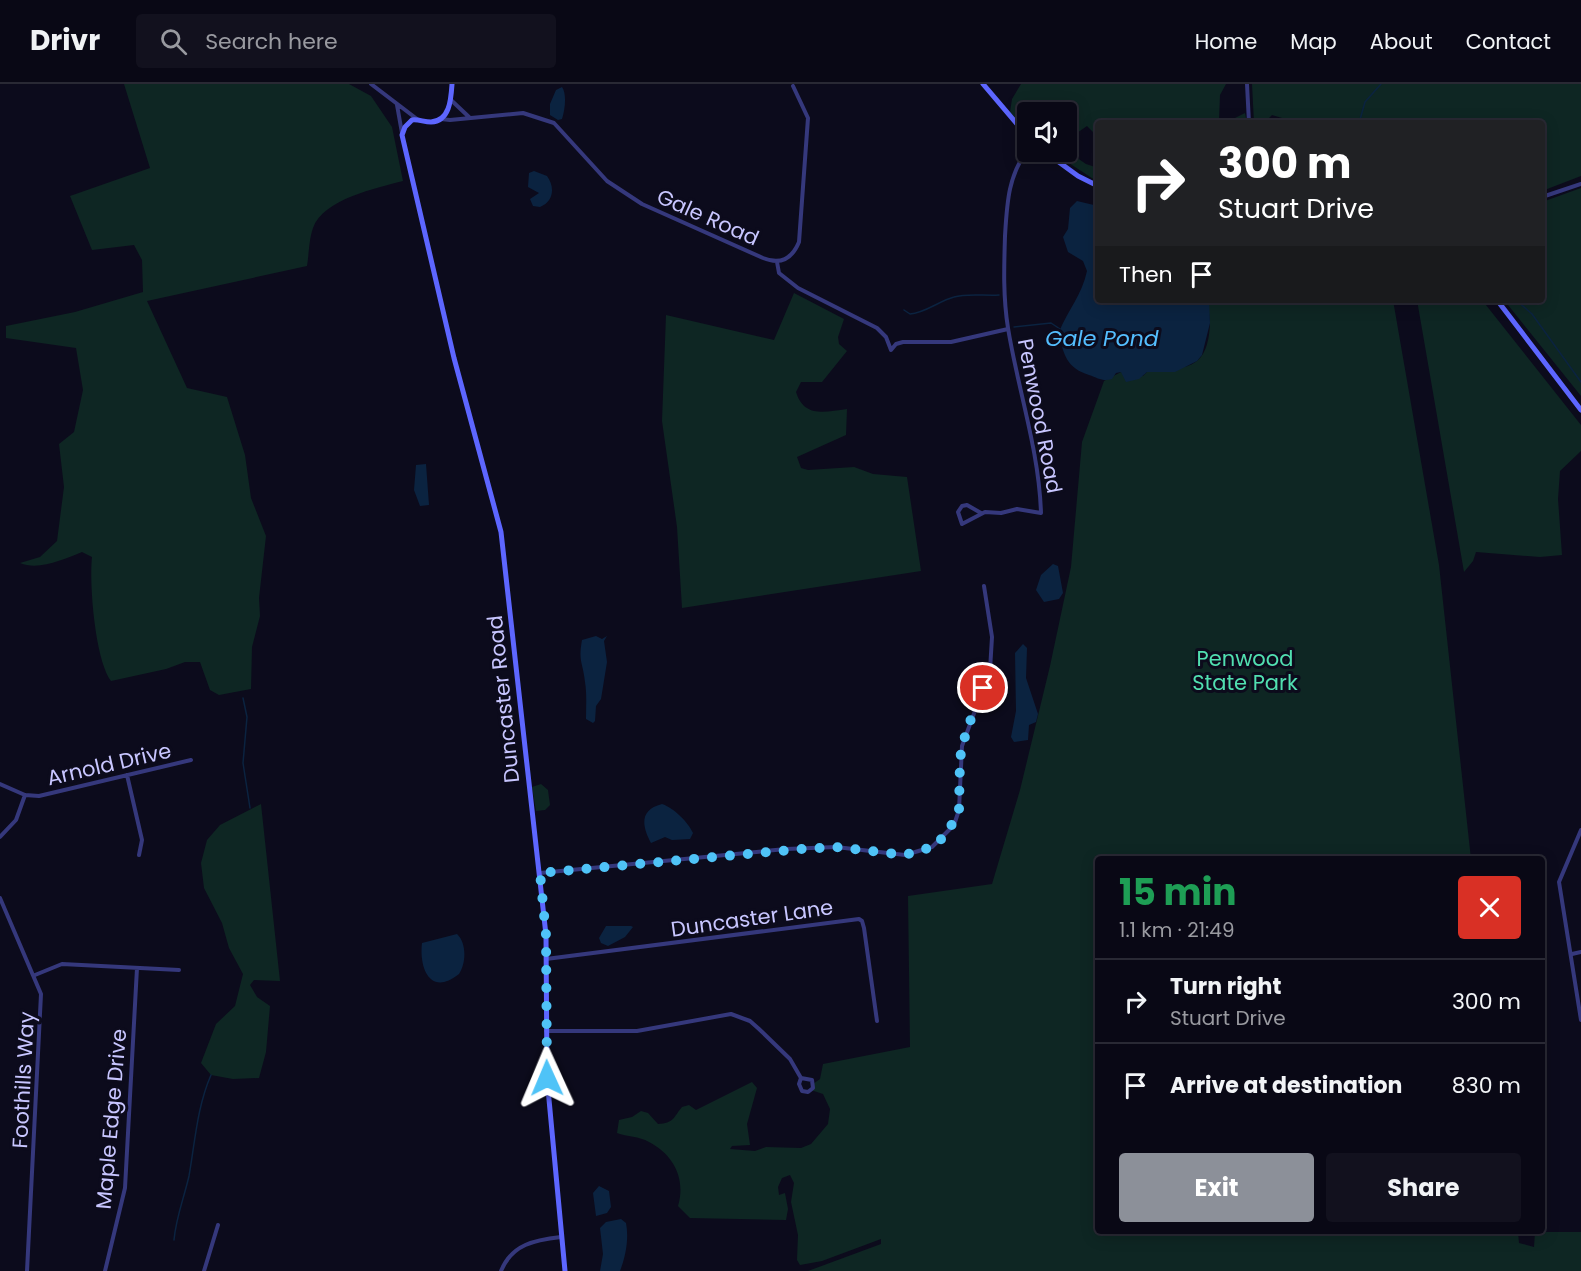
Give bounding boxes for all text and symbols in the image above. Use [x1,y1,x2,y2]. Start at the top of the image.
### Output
search box [136,14,556,68]
text: Drivr [30,21,100,60]
icon: search [157,25,190,58]
text: Search here [205,26,338,57]
text: Home [1195,27,1257,56]
text: Map [1290,27,1337,56]
text: About [1370,27,1433,56]
text: Contact [1466,27,1551,56]
map controls [1017,102,1077,162]
button: sound [1017,102,1077,162]
text: 300 m [1218,134,1352,193]
icon: right [1119,144,1197,222]
street label: Gale Road [652,182,764,252]
text: Stuart Drive [1218,190,1374,227]
icon: arrive [1185,258,1218,291]
text: Then [1119,259,1173,290]
water label: Gale Pond [1045,323,1159,354]
street label: Penwood Road [1011,336,1069,496]
street label: Duncaster Road [480,614,526,784]
park label: Penwood State Park [1192,644,1298,697]
pin [957,662,1008,713]
icon: arrive [966,671,999,704]
street label: Arnold Drive [44,736,174,792]
text: 15 min [1119,867,1237,918]
button: close [1458,876,1521,939]
street label: Duncaster Lane [669,892,835,944]
text: 1.1 km · 21:49 [1119,916,1235,944]
text: Turn right [1170,971,1281,1002]
icon: right [1119,985,1152,1018]
text: 300 m [1452,986,1521,1017]
text: Stuart Drive [1170,1004,1286,1032]
street label: Foothills Way [5,1011,41,1149]
street label: Maple Edge Drive [89,1028,133,1210]
position arrow [515,1046,579,1110]
icon: arrive [1119,1069,1152,1102]
text: Arrive at destination [1170,1070,1402,1101]
text: 830 m [1452,1070,1521,1101]
button: Exit [1119,1153,1314,1222]
button: Share [1326,1153,1521,1222]

